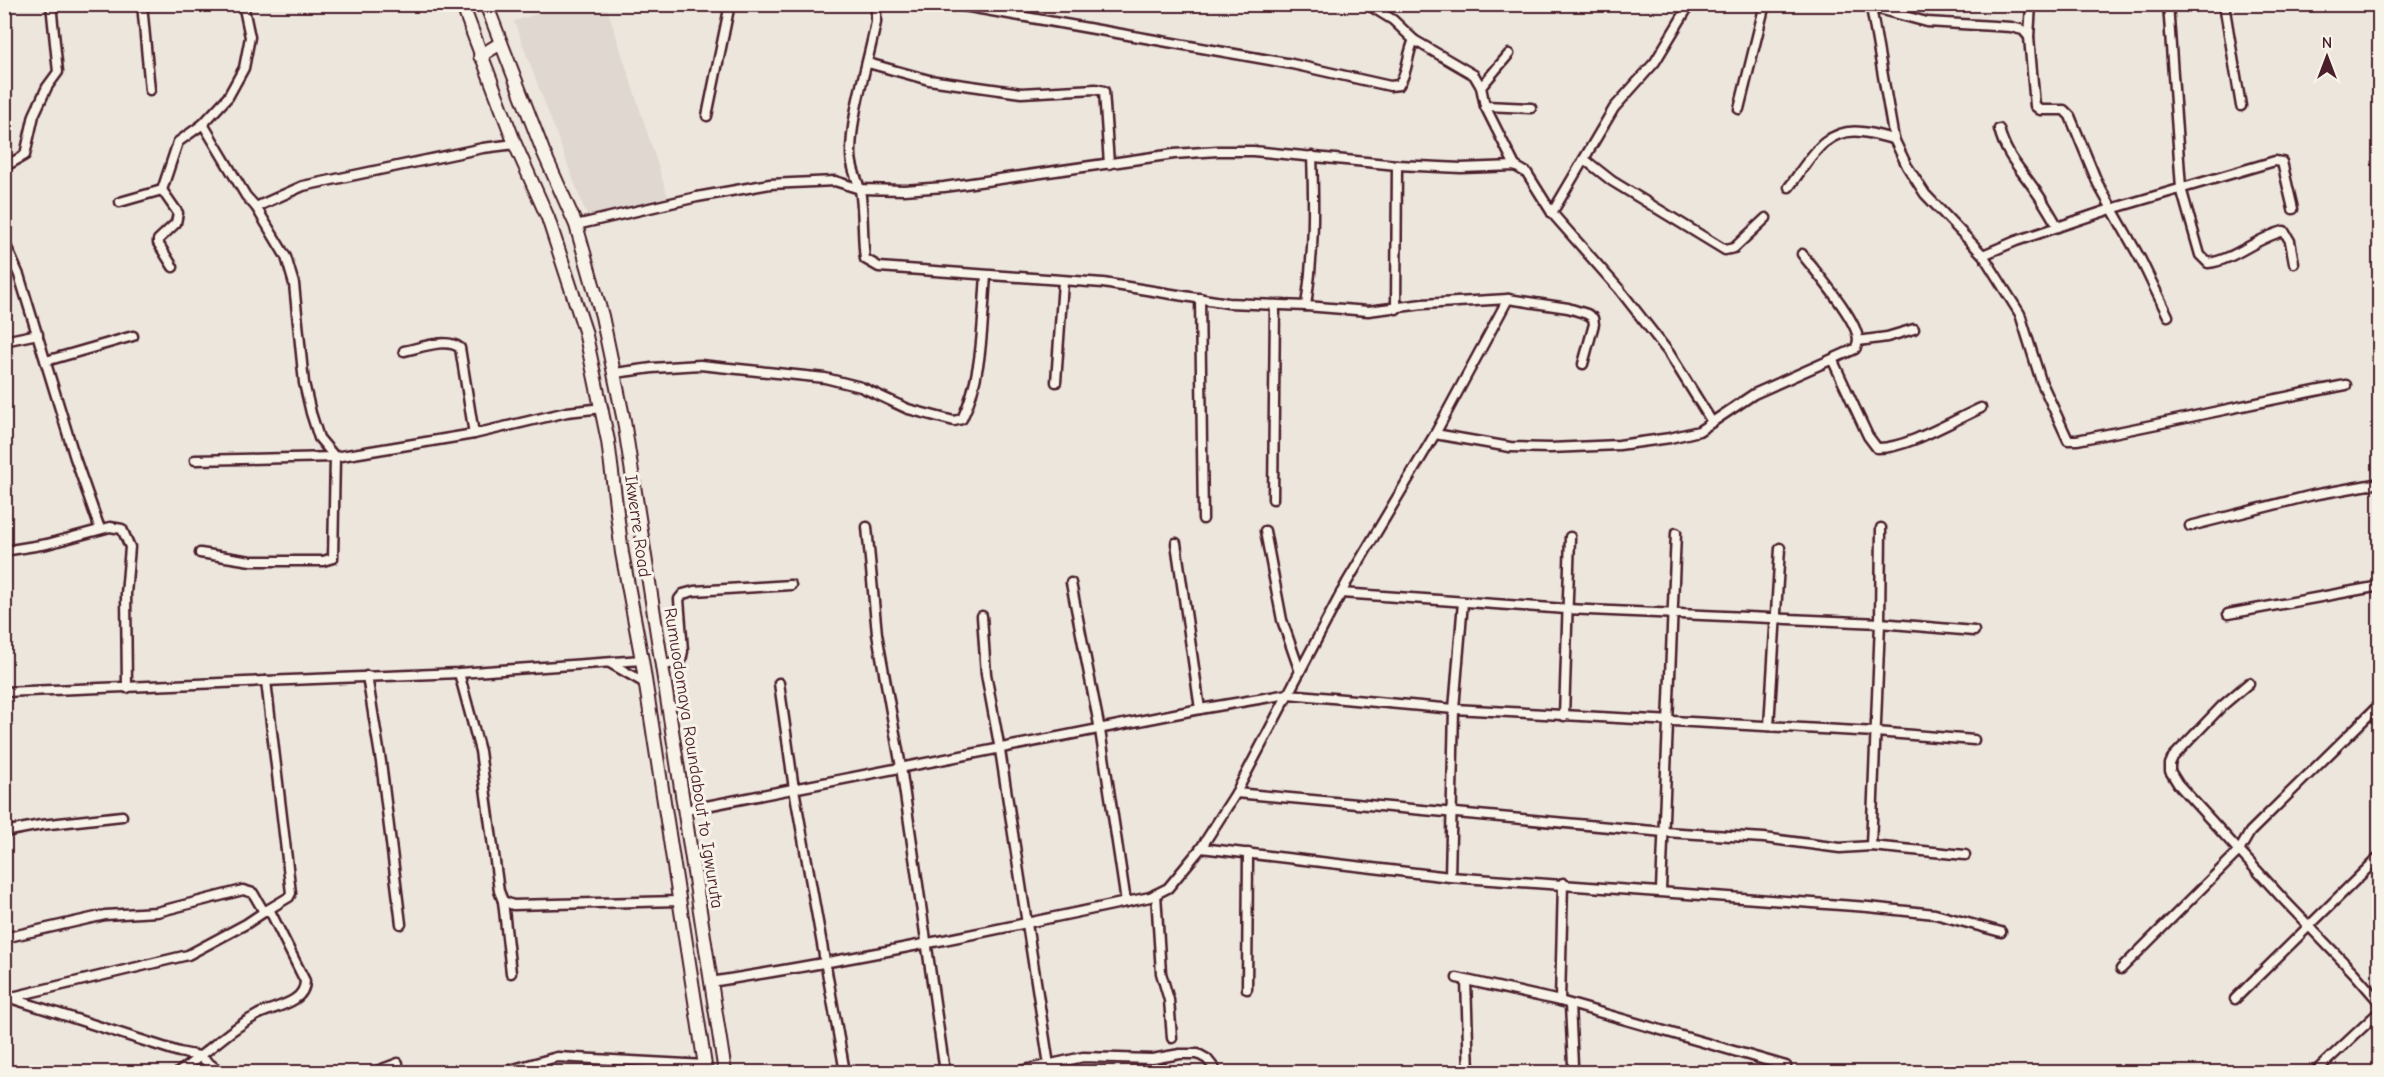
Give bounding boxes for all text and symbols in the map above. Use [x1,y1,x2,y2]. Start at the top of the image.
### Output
north arrow [2297,27,2357,87]
text: N [2322,34,2332,52]
street label: Ikwerre Road [620,474,655,579]
street label: Rumuodomaya Roundabout to Igwuruta [659,606,728,910]

